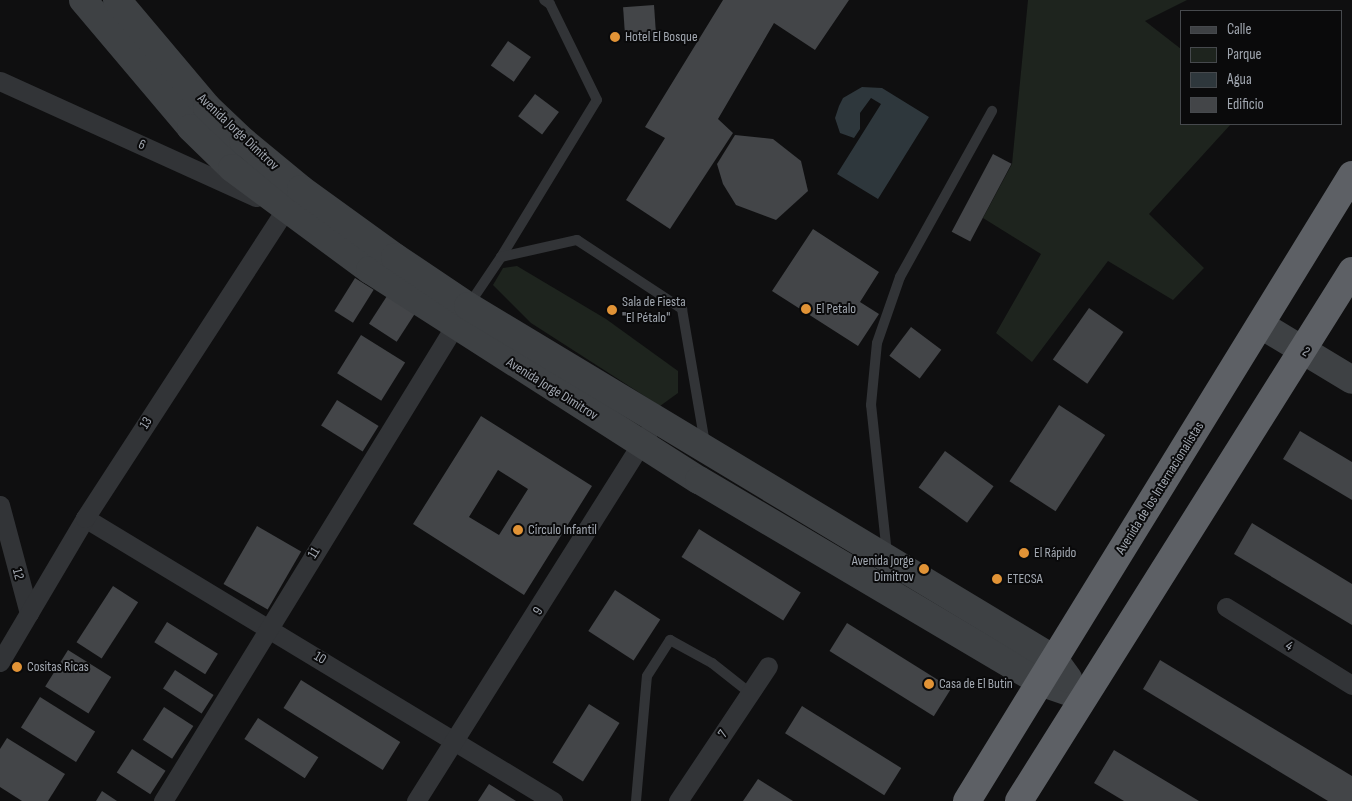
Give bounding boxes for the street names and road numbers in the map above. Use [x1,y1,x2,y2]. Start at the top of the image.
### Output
street label: Avenida Jorge Dimitrov [194,90,282,174]
street label: 6 [136,136,148,154]
street label: 2 [1299,343,1313,361]
street label: Avenida Jorge Dimitrov [503,354,601,424]
street label: 13 [136,414,156,432]
street label: Avenida de los Internacionalistas [1112,419,1208,557]
street label: 11 [304,544,324,562]
street label: 12 [8,567,28,581]
street label: 9 [529,604,547,618]
street label: 4 [1282,637,1296,655]
street label: 10 [311,648,329,668]
street label: 7 [714,727,732,741]

